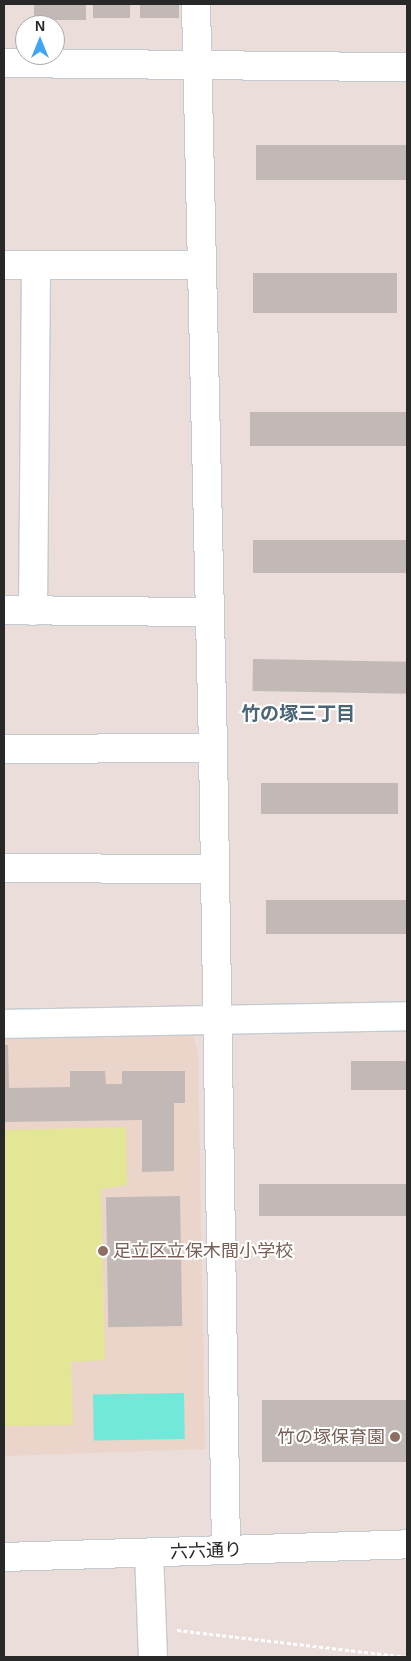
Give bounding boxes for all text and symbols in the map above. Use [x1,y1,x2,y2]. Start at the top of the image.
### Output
north arrow [15,15,65,65]
text: N [35,18,45,34]
district label: 竹の塚三丁目 [241,703,355,725]
place label: 足立区立保木間小学校 [113,1240,293,1262]
marker: 足立区立保木間小学校 [97,1245,109,1257]
place label: 竹の塚保育園 [277,1426,385,1448]
marker: 竹の塚保育園 [389,1431,401,1443]
street label: 六六通り [170,1539,242,1563]

